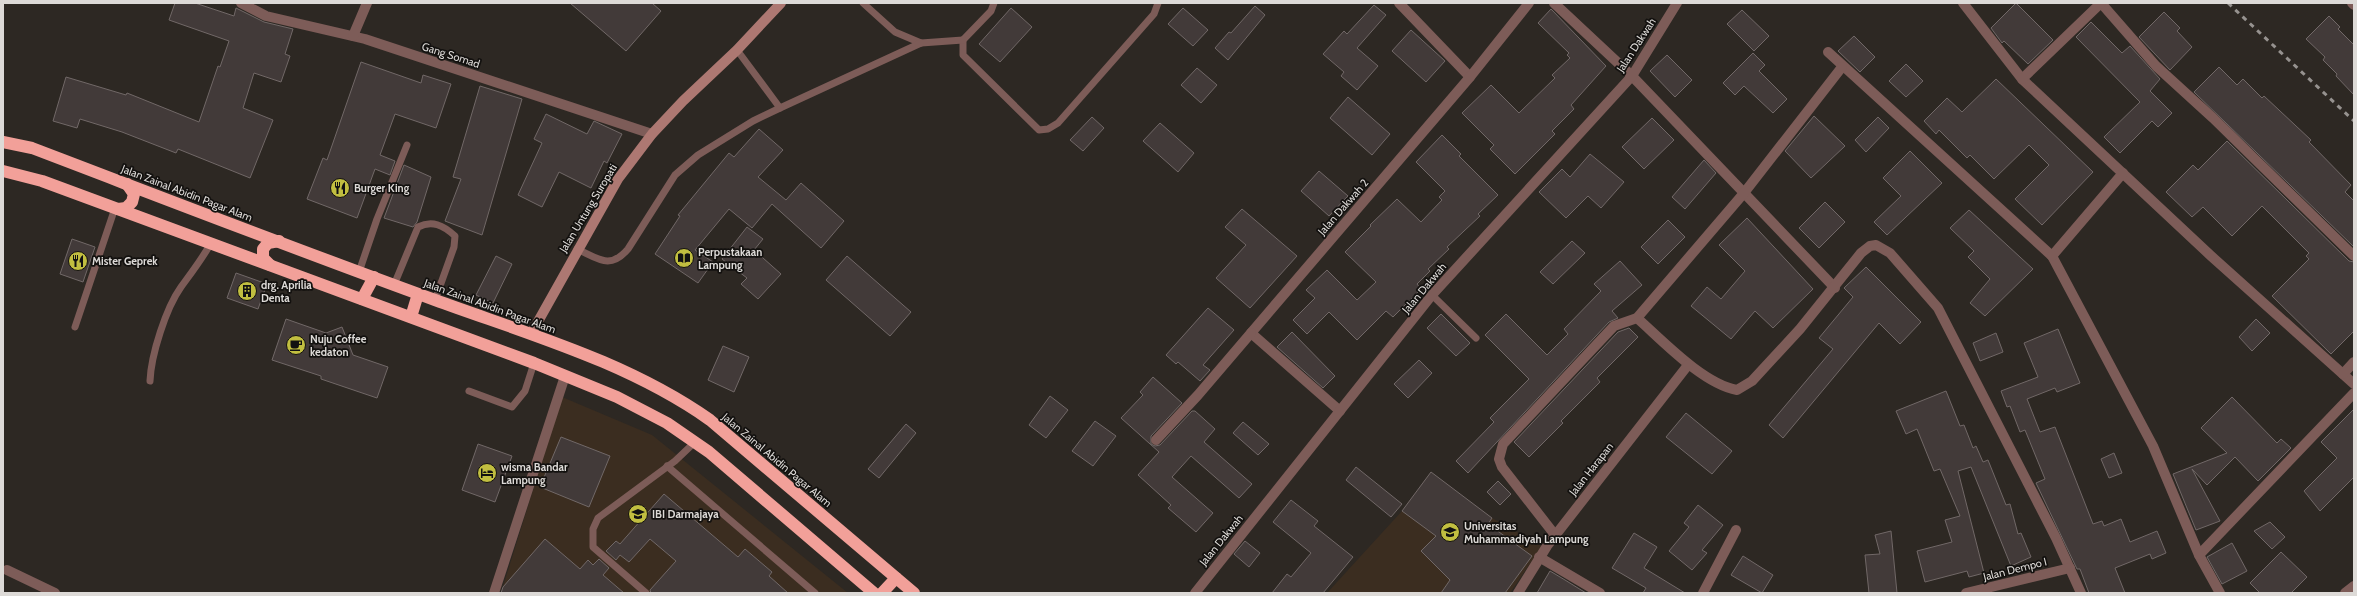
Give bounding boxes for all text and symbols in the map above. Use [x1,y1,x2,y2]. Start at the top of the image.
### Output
street label: Jalan Dakwah [1613,15,1659,76]
street label: Gang Somad [420,39,482,71]
street label: Jalan Zainal Abidin Pagar Alam [119,161,255,225]
street label: Jalan Untung Suropati [556,161,620,256]
street label: Jalan Dakwah 2 [1314,176,1371,239]
restaurant icon: Burger King [329,177,351,199]
place label: Burger King [354,181,410,195]
place label: Perpustakaan Lampung [698,245,762,272]
library icon: Perpustakaan Lampung [673,247,695,269]
restaurant icon: Mister Geprek [67,250,89,272]
place label: Mister Geprek [92,254,158,268]
street label: Jalan Dakwah [1398,260,1449,317]
street label: Jalan Zainal Abidin Pagar Alam [421,275,558,336]
place label: drg. Aprilia Denta [261,278,312,305]
building icon: drg. Aprilia Denta [236,280,258,302]
place label: Nuju Coffee kedaton [310,332,367,359]
cafe icon: Nuju Coffee kedaton [285,334,307,356]
street label: Jalan Zainal Abidin Pagar Alam [718,409,835,510]
street label: Jalan Harapan [1565,440,1616,499]
place label: wisma Bandar Lampung [501,460,568,487]
hotel icon: wisma Bandar Lampung [476,462,498,484]
school or university icon: IBI Darmajaya [627,503,649,525]
place label: IBI Darmajaya [652,507,719,521]
street label: Jalan Dakwah [1195,512,1246,569]
place label: Universitas Muhammadiyah Lampung [1464,519,1589,546]
school or university icon: Universitas Muhammadiyah Lampung [1439,521,1461,543]
street label: Jalan Dempo I [1981,554,2048,584]

